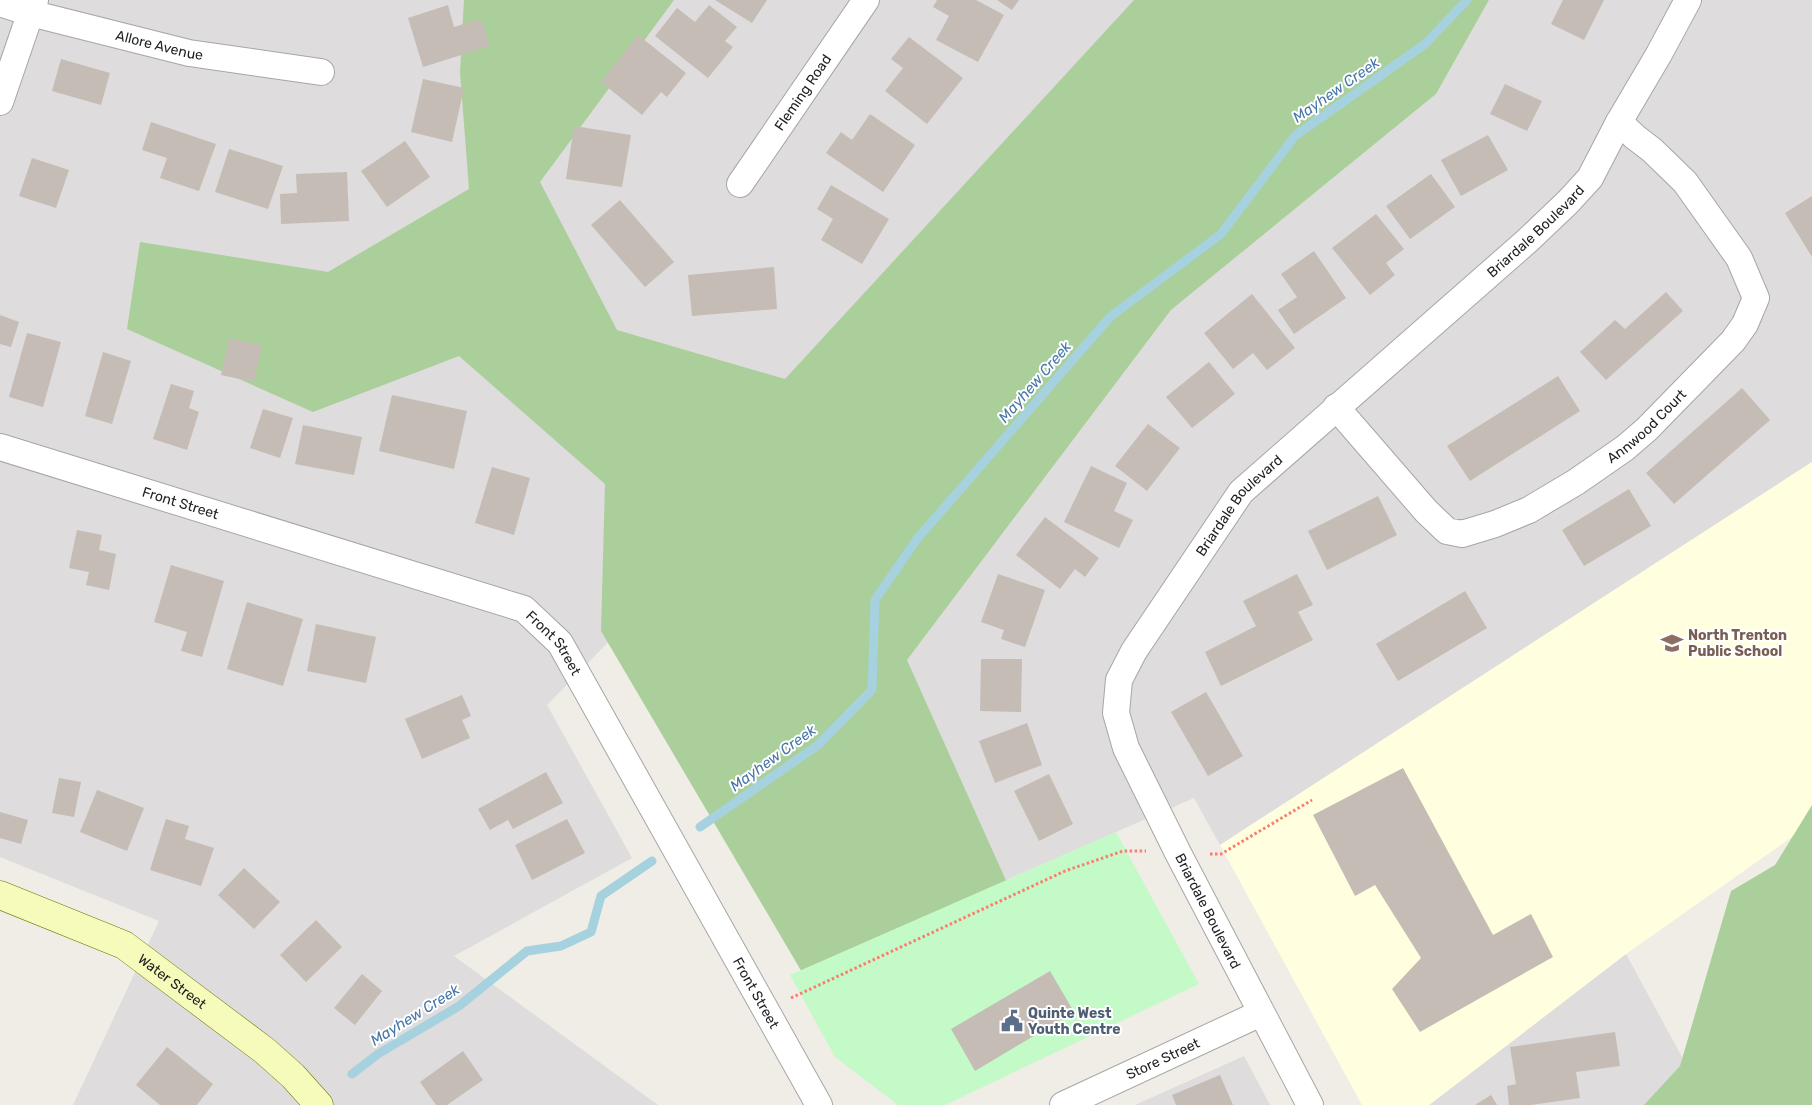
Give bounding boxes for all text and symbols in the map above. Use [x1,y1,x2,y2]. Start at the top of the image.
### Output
street label: Allore Avenue [114,27,204,64]
street label: Fleming Road [771,51,835,134]
water label: Mayhew Creek [1289,53,1383,127]
street label: Briardale Boulevard [1484,182,1588,281]
water label: Mayhew Creek [995,337,1075,426]
street label: Annwood Court [1604,386,1690,467]
street label: Briardale Boulevard [1192,452,1286,559]
street label: Front Street [140,484,221,523]
street label: Front Street [522,607,585,679]
place label: North Trenton Public School [1688,627,1787,660]
school or university icon: North Trenton Public School [1659,630,1685,656]
water label: Mayhew Creek [726,721,820,795]
street label: Briardale Boulevard [1171,851,1244,972]
street label: Water Street [134,951,210,1013]
street label: Front Street [729,954,783,1032]
water label: Mayhew Creek [367,980,463,1050]
place label: Quinte West Youth Centre [1028,1005,1121,1038]
public building icon: Quinte West Youth Centre [999,1008,1025,1034]
street label: Store Street [1123,1034,1203,1084]

